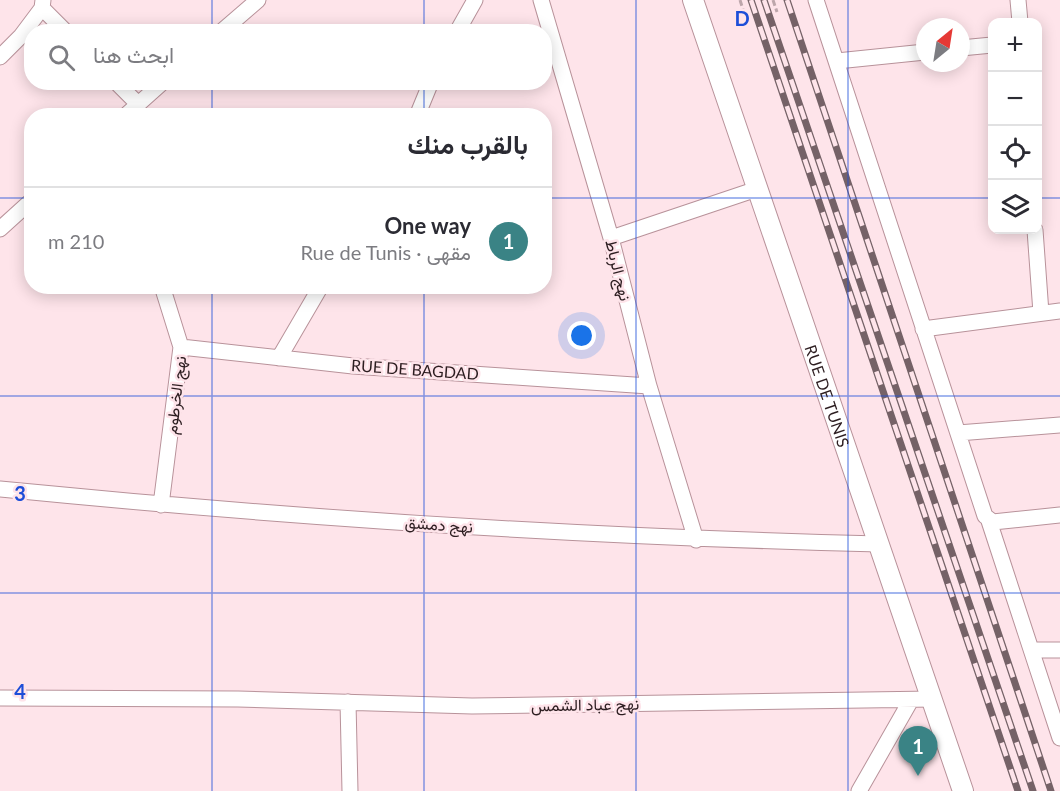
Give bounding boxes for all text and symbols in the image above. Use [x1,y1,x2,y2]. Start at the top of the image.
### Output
text: D [734,6,750,30]
north arrow [916,18,970,72]
map controls [988,18,1042,234]
button: + [988,18,1042,72]
search box [24,24,552,90]
icon: search [45,41,78,74]
text: ابحث هنا [93,41,174,68]
button: − [988,72,1042,126]
button: locate [988,126,1042,180]
text: بالقرب منك [408,128,528,160]
button: layers [988,180,1042,234]
text: One way [384,212,471,239]
text: 210 m [48,229,104,253]
text: 1 [503,229,514,253]
street label: نهج الرباط [599,237,636,303]
text: مقهى · Rue de Tunis [300,240,471,264]
your location [567,321,596,350]
street label: RUE DE TUNIS [802,342,854,449]
street label: نهج الخرطوم [161,355,192,436]
street label: RUE DE BAGDAD [351,355,479,383]
text: 3 [14,481,26,505]
street label: نهج دمشق [404,512,474,539]
text: 4 [14,679,26,703]
street label: نهج عباد الشمس [531,694,639,717]
pin: 1 [898,726,938,776]

